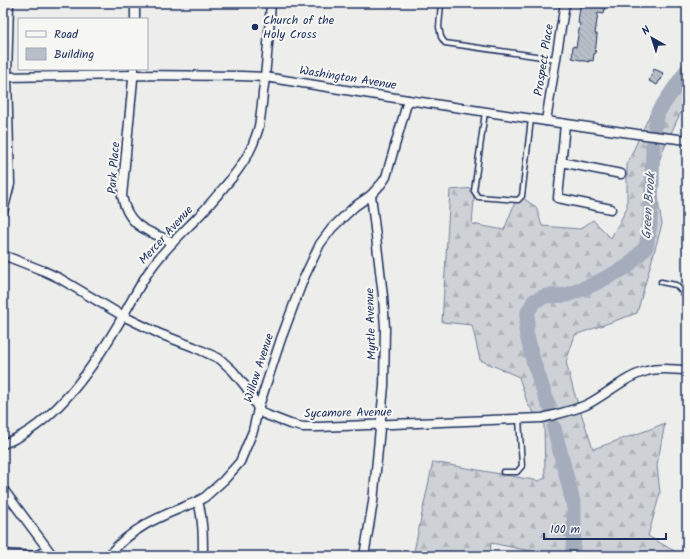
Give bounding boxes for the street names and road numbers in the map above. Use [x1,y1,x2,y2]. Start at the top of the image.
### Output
street label: Prospect Place [529,22,559,97]
street label: Washington Avenue [298,61,399,95]
street label: Park Place [103,141,125,195]
street label: Mercer Avenue [134,201,198,269]
street label: Myrtle Avenue [360,287,382,360]
street label: Willow Avenue [239,330,279,405]
street label: Sycamore Avenue [304,403,392,423]

